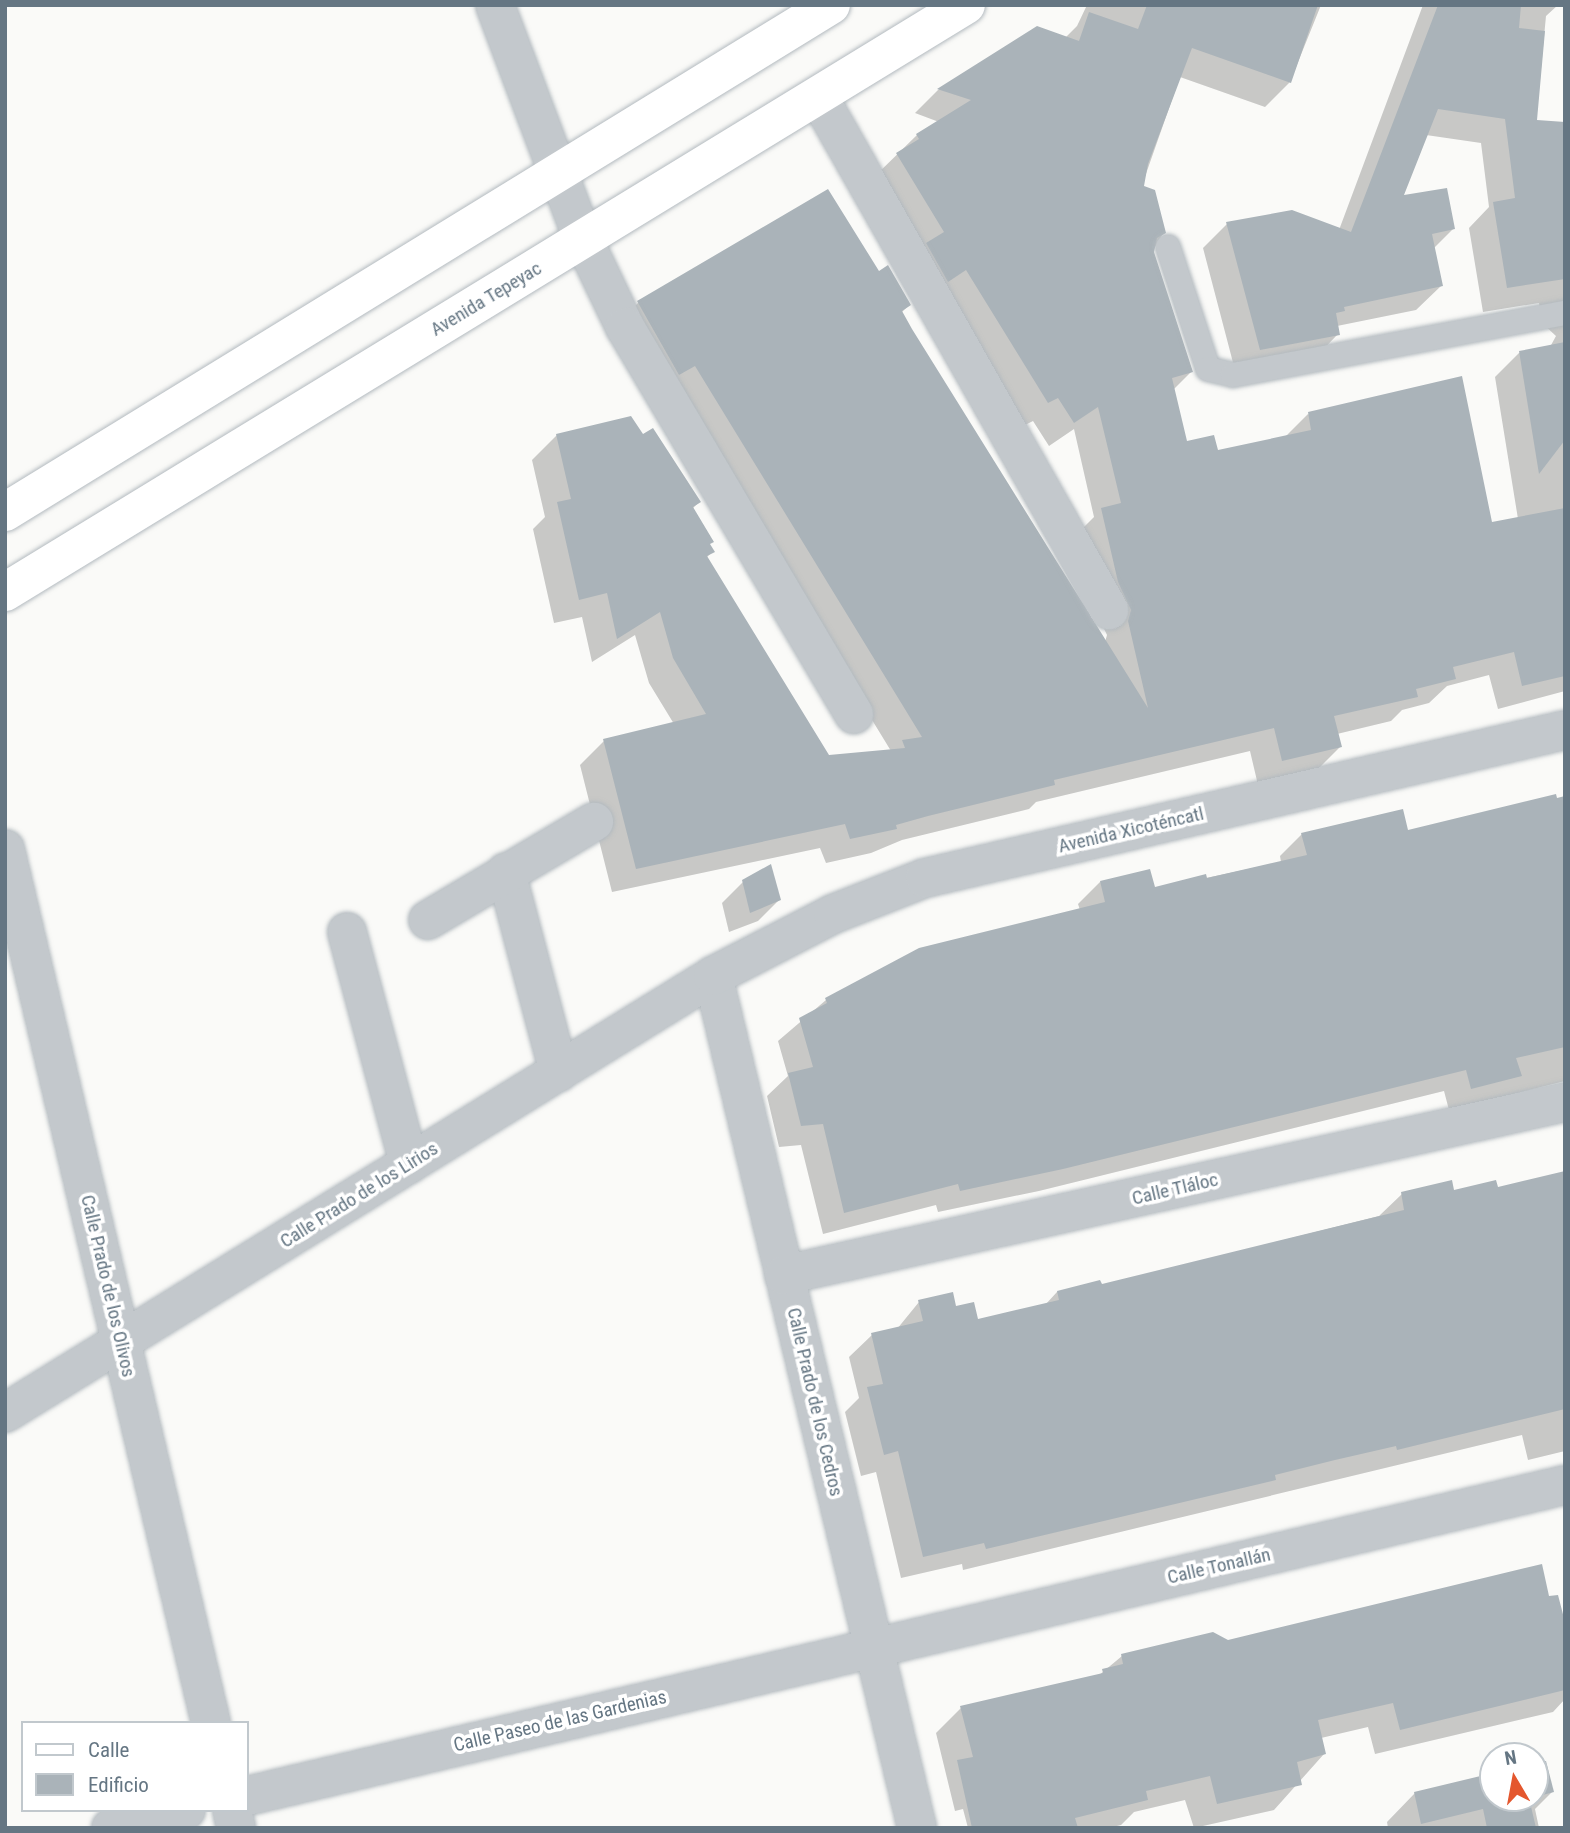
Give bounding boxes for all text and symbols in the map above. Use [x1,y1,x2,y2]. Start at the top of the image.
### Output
street label: Avenida Tepeyac [426,257,546,341]
street label: Avenida Xicoténcatl [1056,802,1206,858]
street label: Calle Prado de los Lirios [276,1137,442,1253]
street label: Calle Tláloc [1130,1168,1220,1210]
street label: Calle Prado de los Olivos [76,1193,140,1379]
street label: Calle Prado de los Cedros [782,1306,848,1498]
street label: Calle Tonallán [1165,1543,1273,1589]
street label: Calle Paseo de las Gardenias [451,1685,669,1757]
legend [21,1721,248,1812]
text: Calle [88,1738,129,1762]
north arrow [1479,1742,1549,1812]
text: N [1503,1745,1518,1770]
text: Edificio [88,1773,149,1797]

